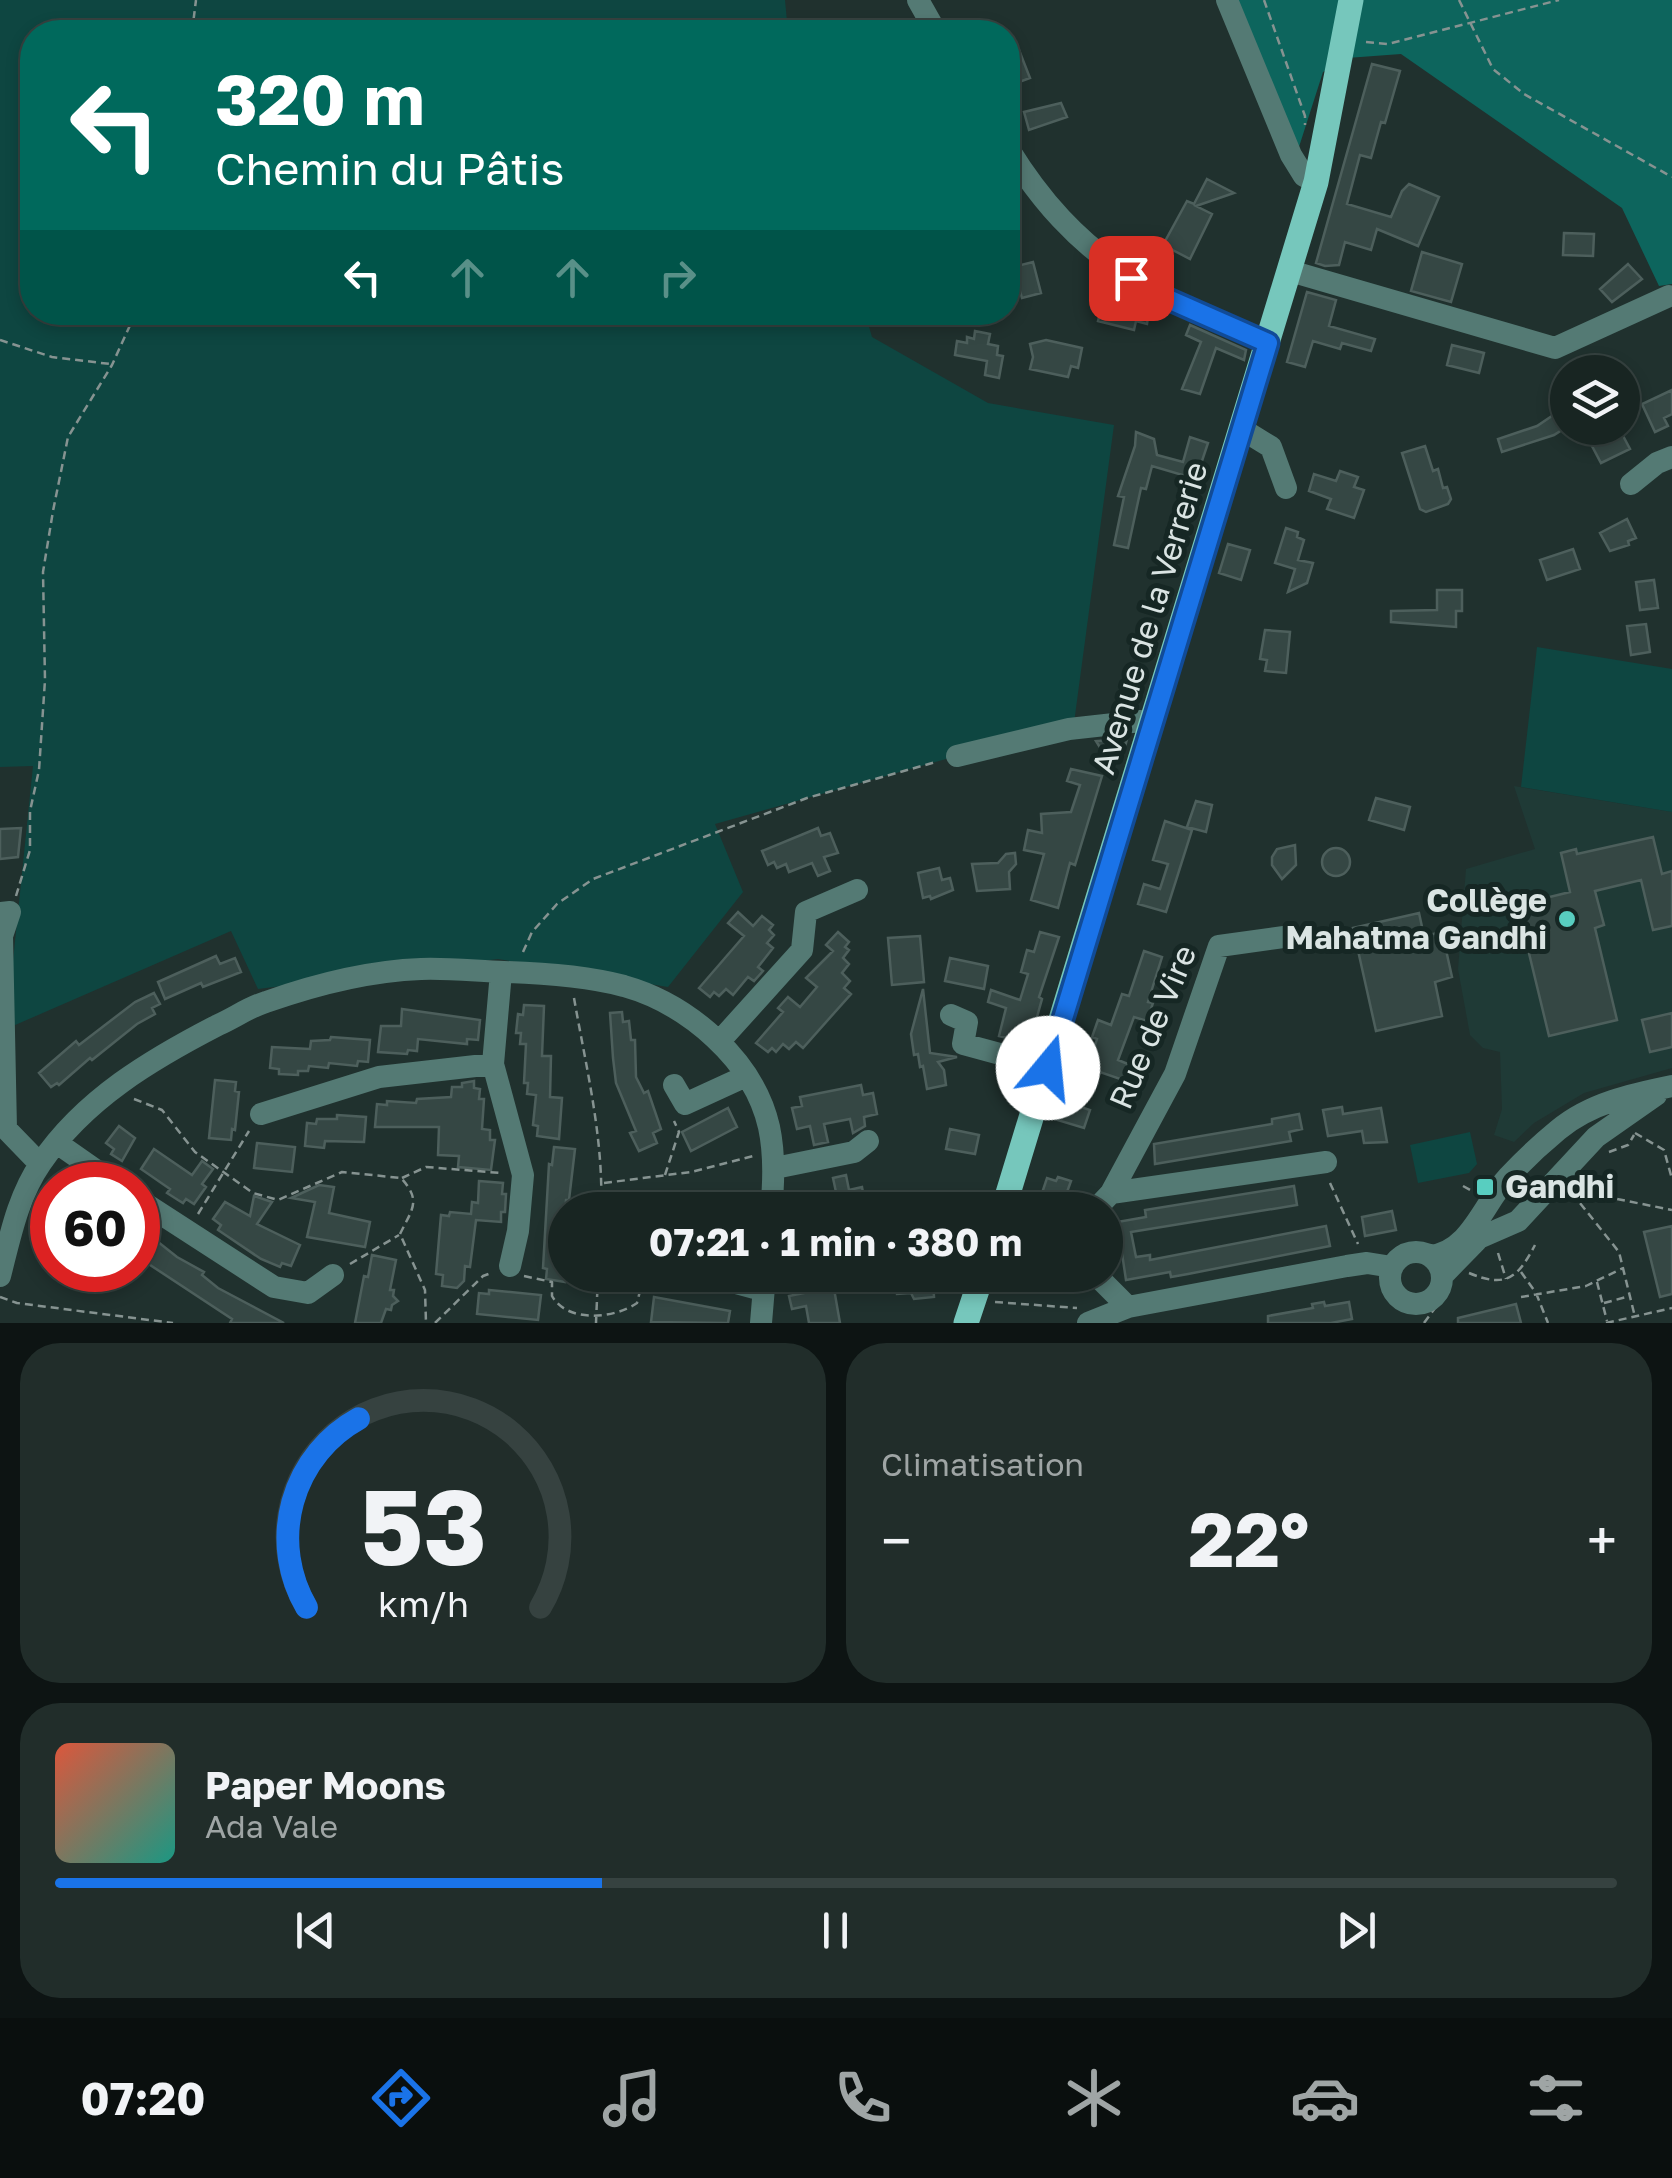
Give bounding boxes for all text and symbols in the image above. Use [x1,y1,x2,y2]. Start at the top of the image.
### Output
text: 320 m [215,56,425,140]
icon: left [50,60,180,190]
text: Chemin du Pâtis [215,141,564,195]
pin [1089,236,1174,321]
icon: left [335,250,390,305]
icon: ahead [440,250,495,305]
icon: ahead [545,250,600,305]
icon: right [650,250,705,305]
icon: arrive [1104,251,1159,306]
map controls [1550,355,1640,445]
button: layers [1550,355,1640,445]
street label: Avenue de la Verrerie [1083,457,1215,778]
place label: Collège Mahatma Gandhi [1285,881,1547,956]
marker: Collège Mahatma Gandhi [1556,908,1578,930]
street label: Rue de Vire [1101,939,1204,1114]
position arrow [996,1016,1100,1120]
speed limit sign: 60 [30,1162,160,1292]
place label: Gandhi [1505,1167,1614,1205]
marker: Gandhi [1474,1176,1496,1198]
text: 07:21 · 1 min · 380 m [649,1219,1022,1264]
text: Climatisation [881,1445,1084,1483]
text: 53 [360,1463,486,1588]
text: 22° [1189,1493,1309,1584]
text: − [881,1507,911,1573]
text: + [1587,1507,1617,1573]
text: km/h [378,1582,468,1625]
text: Paper Moons [205,1762,446,1807]
text: Ada Vale [205,1807,338,1845]
icon: previous [288,1903,343,1958]
icon: pause [808,1903,863,1958]
icon: next [1329,1903,1384,1958]
icon: directions [366,2063,436,2133]
icon: music [597,2063,667,2133]
icon: phone [828,2063,898,2133]
icon: climate [1059,2063,1129,2133]
icon: car [1290,2063,1360,2133]
icon: filters [1521,2063,1591,2133]
text: 07:20 [81,2071,205,2125]

